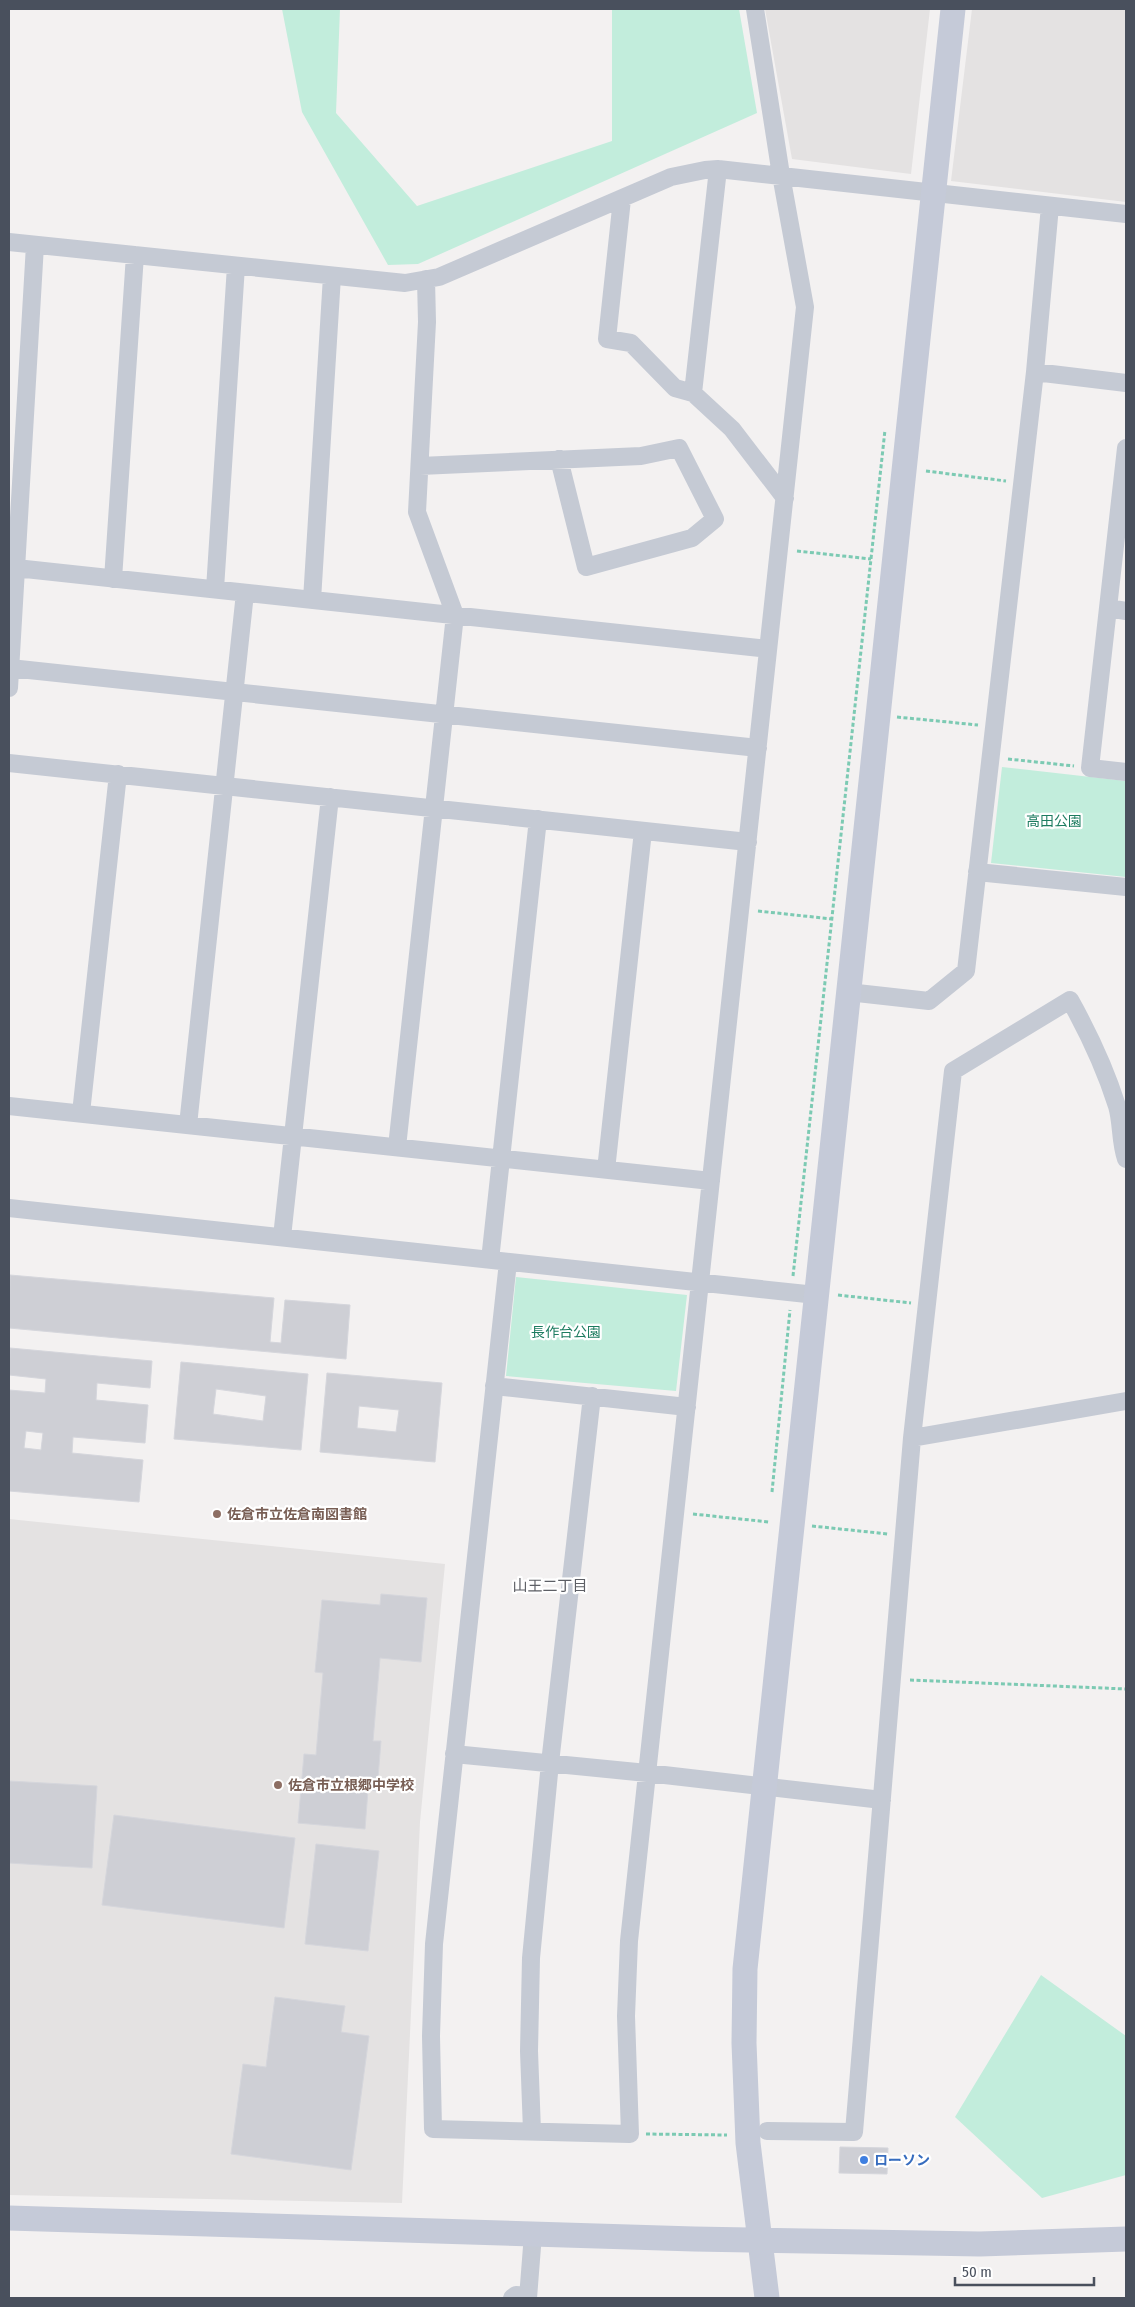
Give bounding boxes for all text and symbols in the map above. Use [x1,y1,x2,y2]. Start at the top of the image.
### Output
park label: 高田公園 [1026,813,1082,830]
park label: 長作台公園 [531,1324,601,1341]
place label: 佐倉市立佐倉南図書館 [227,1506,367,1523]
marker: 佐倉市立佐倉南図書館 [211,1508,223,1520]
district label: 山王二丁目 [512,1577,588,1595]
place label: 佐倉市立根郷中学校 [288,1777,414,1794]
marker: 佐倉市立根郷中学校 [272,1779,284,1791]
place label: ローソン [874,2152,930,2169]
marker: ローソン [858,2154,870,2166]
scale bar [955,2254,1094,2286]
text: 50 m [962,2263,992,2281]

